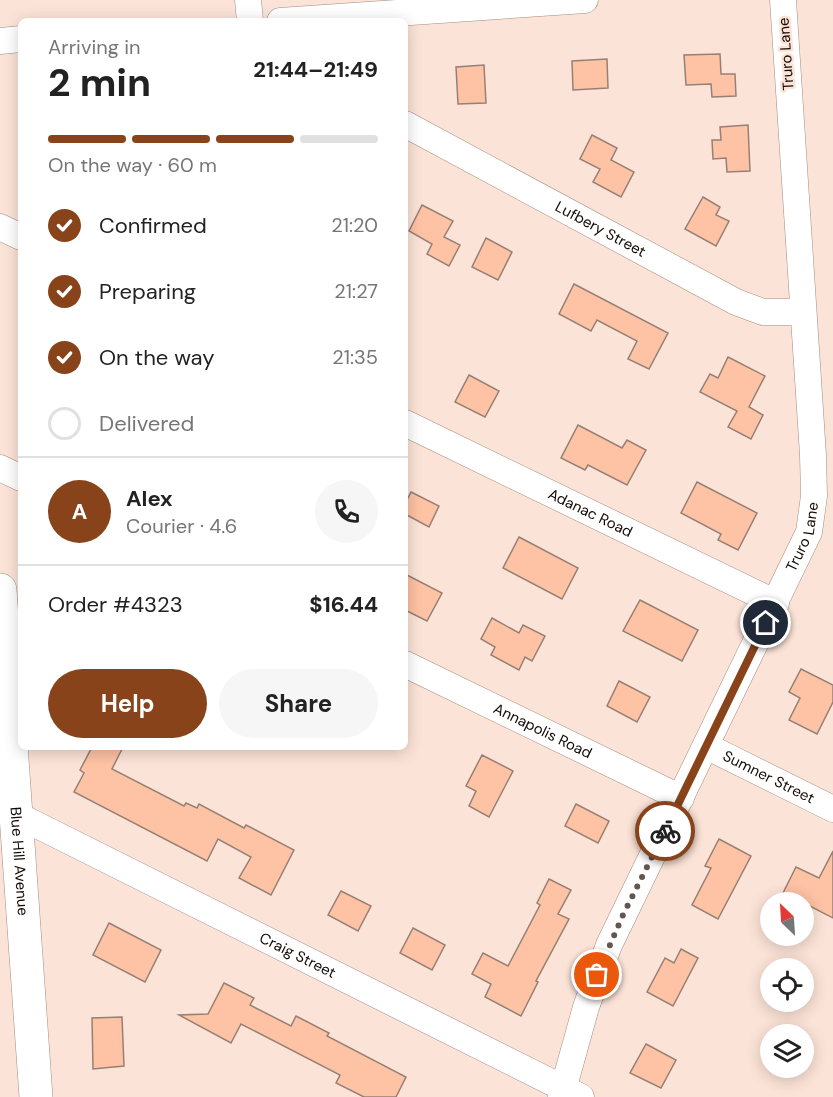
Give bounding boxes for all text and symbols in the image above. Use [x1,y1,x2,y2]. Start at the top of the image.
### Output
street label: Truro Lane [773,17,799,91]
text: Arriving in [48,34,140,60]
text: 21:44–21:49 [253,55,378,84]
text: 2 min [48,57,151,108]
text: On the way · 60 m [48,152,217,178]
street label: Lufbery Street [552,197,649,262]
icon: check [48,209,81,242]
text: Confirmed [99,211,207,240]
text: 21:20 [331,212,378,238]
icon: check [48,275,81,308]
text: Preparing [99,277,196,306]
text: 21:27 [334,278,378,304]
icon: check [48,341,81,374]
text: On the way [99,343,214,372]
text: 21:35 [332,344,378,370]
text: Delivered [99,409,194,438]
button: phone [315,480,378,543]
text: Alex [126,484,173,513]
street label: Adanac Road [545,484,636,542]
text: A [72,497,87,526]
street label: Truro Lane [781,501,823,575]
text: Courier · 4.6 [126,513,237,539]
text: Order #4323 [48,590,183,619]
text: $16.44 [309,590,378,619]
pin [740,597,791,648]
icon: home [749,606,782,639]
button: Help [48,669,207,738]
button: Share [219,669,378,738]
street label: Annapolis Road [490,698,595,763]
street label: Sumner Street [719,746,818,808]
courier [635,801,695,861]
street label: Blue Hill Avenue [5,806,33,916]
icon: bike [649,815,682,848]
north arrow [760,892,814,946]
map controls [760,892,814,1078]
street label: Craig Street [256,928,339,983]
pin [571,949,622,1000]
icon: bag [580,958,613,991]
button: locate [760,958,814,1012]
button: layers [760,1024,814,1078]

